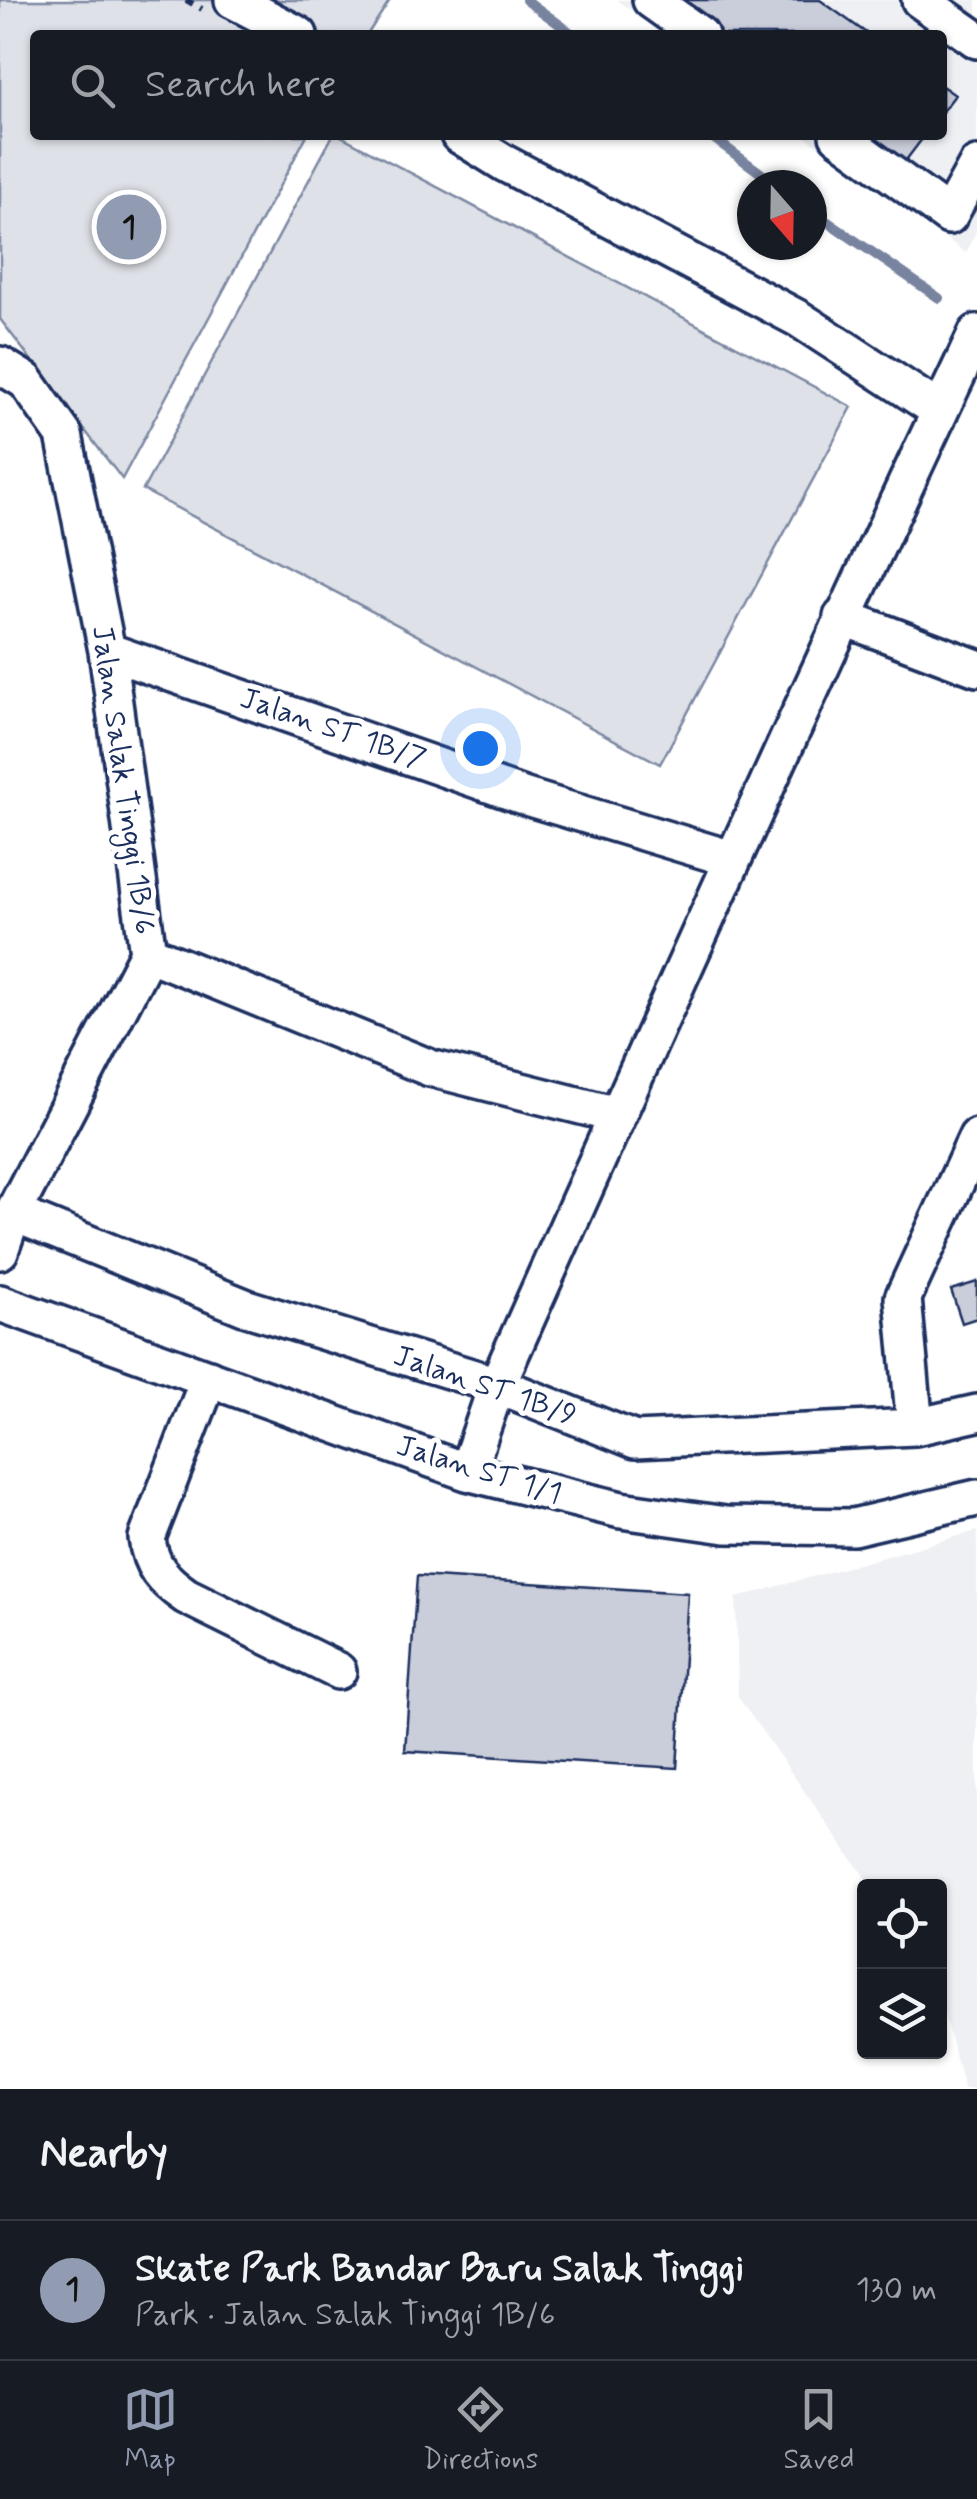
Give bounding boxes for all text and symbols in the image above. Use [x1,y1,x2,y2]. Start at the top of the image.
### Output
search box [30,30,947,140]
icon: search [65,58,120,113]
text: Search here [145,61,336,110]
north arrow [737,170,827,260]
pin: 1 [96,190,162,264]
street label: Jalan Salak Tinggi 1B/6 [80,623,164,937]
street label: Jalan ST 1B/7 [235,679,431,779]
your location [455,723,506,774]
street label: Jalan ST 1B/9 [388,1337,582,1435]
street label: Jalan ST 1/1 [392,1426,566,1514]
map controls [857,1879,947,2059]
button: locate [857,1879,947,1969]
button: layers [857,1969,947,2059]
text: Nearby [40,2127,168,2182]
text: Skate Park Bandar Baru Salak Tinggi [135,2245,744,2294]
text: 1 [65,2269,80,2311]
text: 130 m [856,2269,937,2311]
text: Park · Jalan Salak Tinggi 1B/6 [135,2294,555,2336]
tab: Map [123,2382,178,2479]
tab: Directions [423,2382,538,2479]
tab: Saved [784,2382,854,2479]

